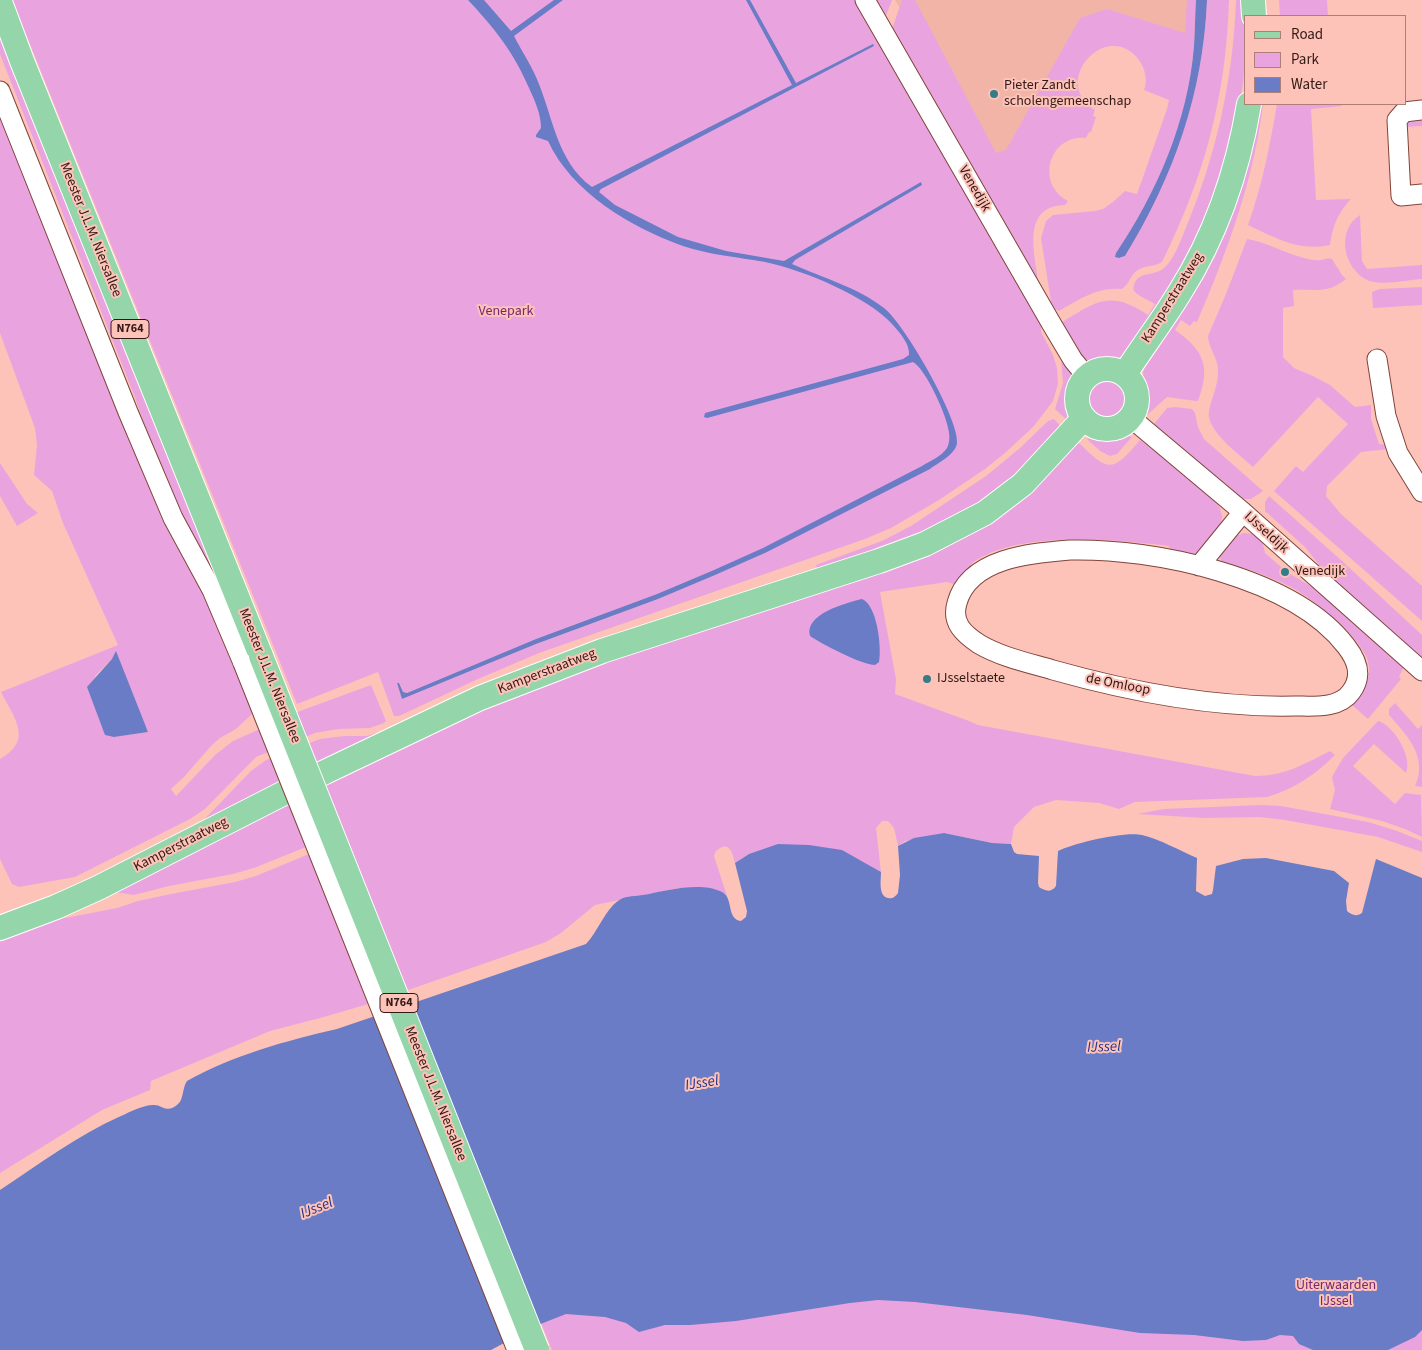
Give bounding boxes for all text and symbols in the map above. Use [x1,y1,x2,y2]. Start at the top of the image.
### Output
legend [1244,15,1407,105]
text: Road [1291,24,1323,45]
text: Park [1291,49,1319,70]
text: Water [1291,74,1327,95]
place label: Pieter Zandt scholengemeenschap [1004,78,1131,110]
marker: Pieter Zandt scholengemeenschap [988,88,1000,100]
street label: Meester J.L.M. Niersallee [55,160,125,300]
street label: Venedijk [954,163,994,215]
street label: Kamperstraatweg [1138,250,1208,346]
park label: Venepark [479,304,533,320]
road number: N764 [111,320,149,338]
street label: IJsseldijk [1240,509,1292,557]
place label: Venedijk [1295,564,1345,580]
marker: Venedijk [1279,566,1291,578]
street label: Meester J.L.M. Niersallee [234,606,304,746]
street label: Kamperstraatweg [496,646,598,698]
place label: IJsselstaete [937,671,1005,687]
street label: de Omloop [1085,671,1151,699]
marker: IJsselstaete [921,673,933,685]
street label: Kamperstraatweg [131,814,231,876]
road number: N764 [380,994,418,1012]
street label: Meester J.L.M. Niersallee [400,1024,470,1164]
water label: IJssel [1087,1038,1121,1058]
water label: IJssel [684,1072,720,1096]
water label: IJssel [298,1194,336,1224]
park label: Uiterwaarden IJssel [1296,1278,1376,1310]

